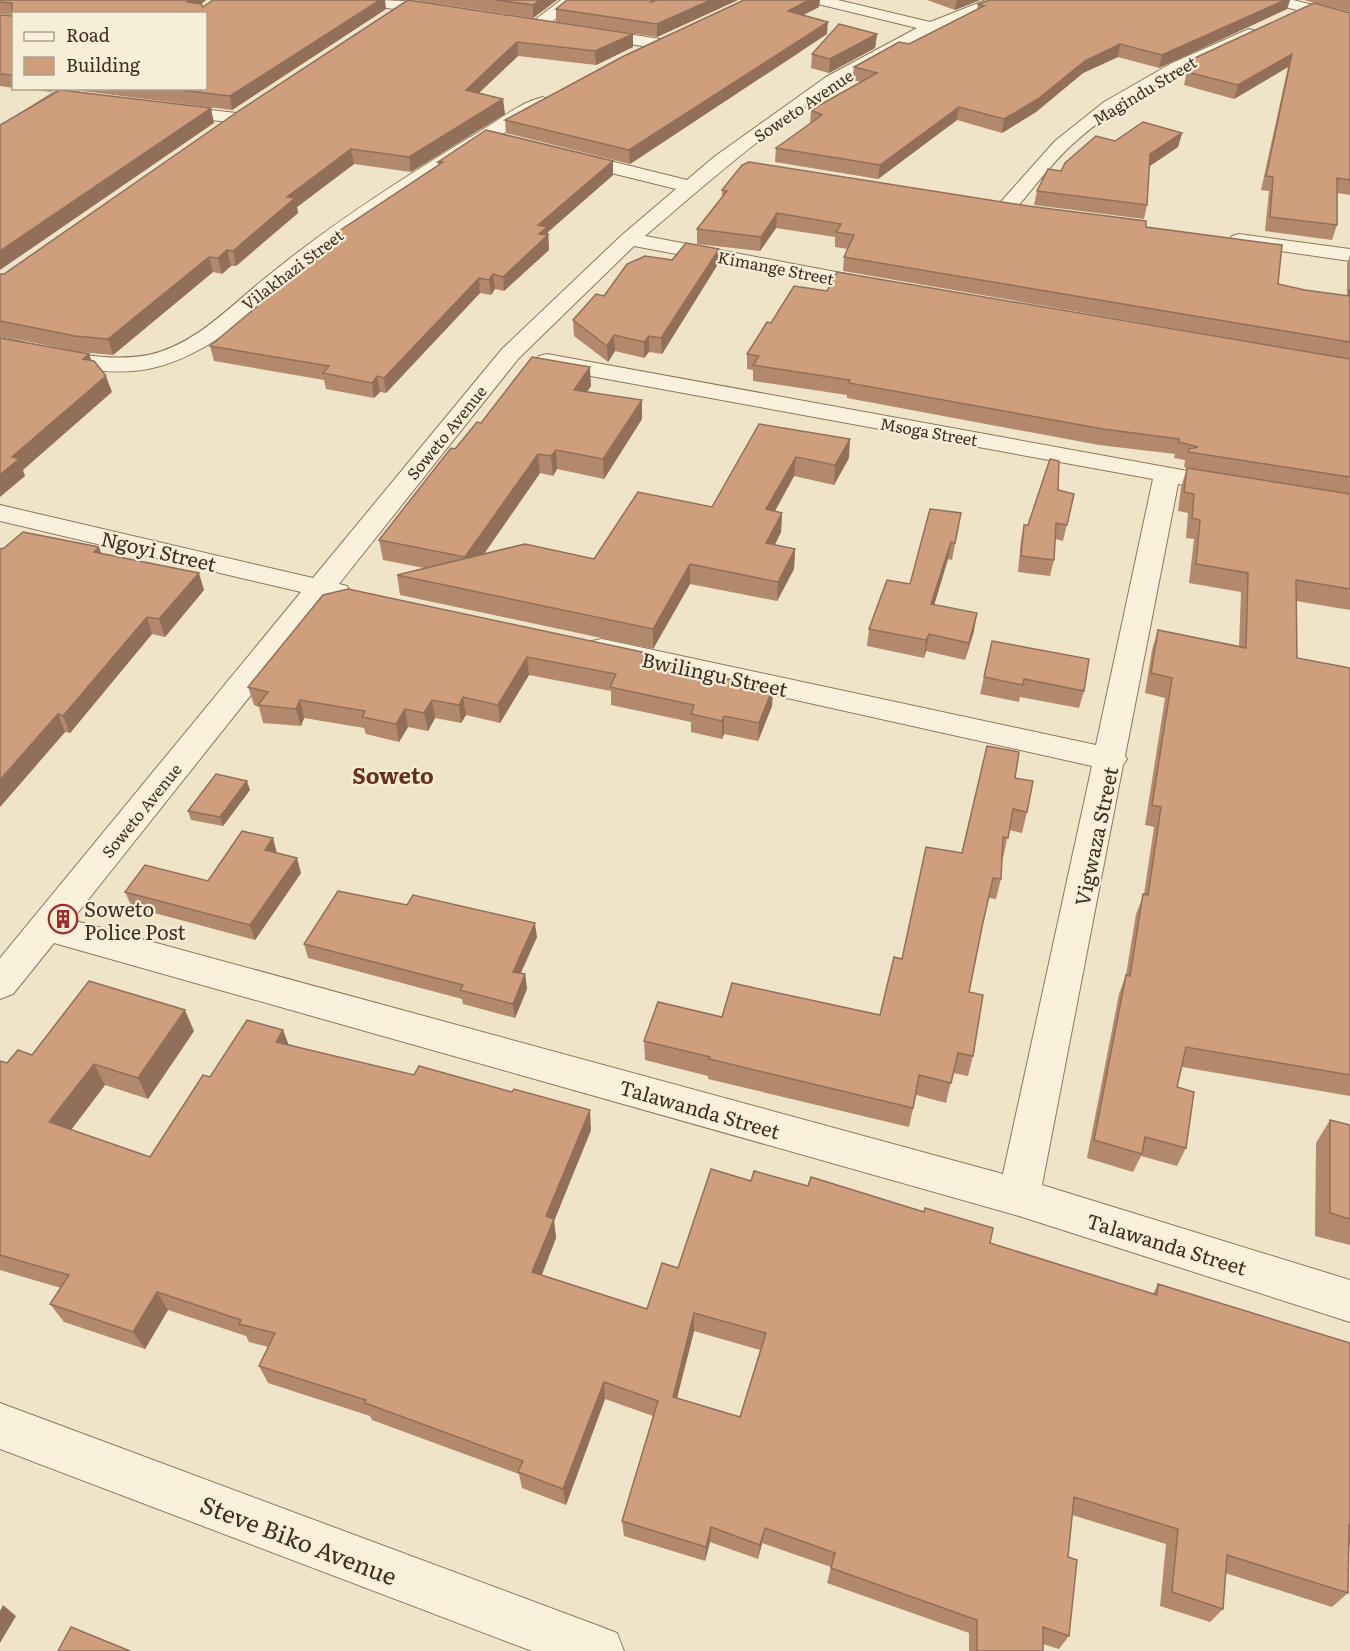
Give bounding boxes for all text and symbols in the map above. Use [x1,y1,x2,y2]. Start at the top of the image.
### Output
legend [12,12,207,90]
text: Road [66,21,110,48]
street label: Magindu Street [1087,49,1201,131]
text: Building [66,51,141,78]
street label: Soweto Avenue [748,63,858,147]
street label: Vilakhazi Street [236,222,348,315]
street label: Kimange Street [716,244,837,290]
street label: Soweto Avenue [400,380,492,484]
street label: Msoga Street [878,411,980,451]
street label: Ngoyi Street [98,522,220,578]
street label: Bwilingu Street [639,643,791,703]
street label: Soweto Avenue [95,758,187,862]
district label: Soweto [352,758,434,791]
street label: Vigwaza Street [1066,764,1124,908]
place label: Soweto Police Post [84,893,185,946]
building icon: Soweto Police Post [47,903,79,935]
street label: Talawanda Street [616,1071,784,1145]
street label: Talawanda Street [1083,1204,1251,1282]
street label: Steve Biko Avenue [196,1485,402,1593]

